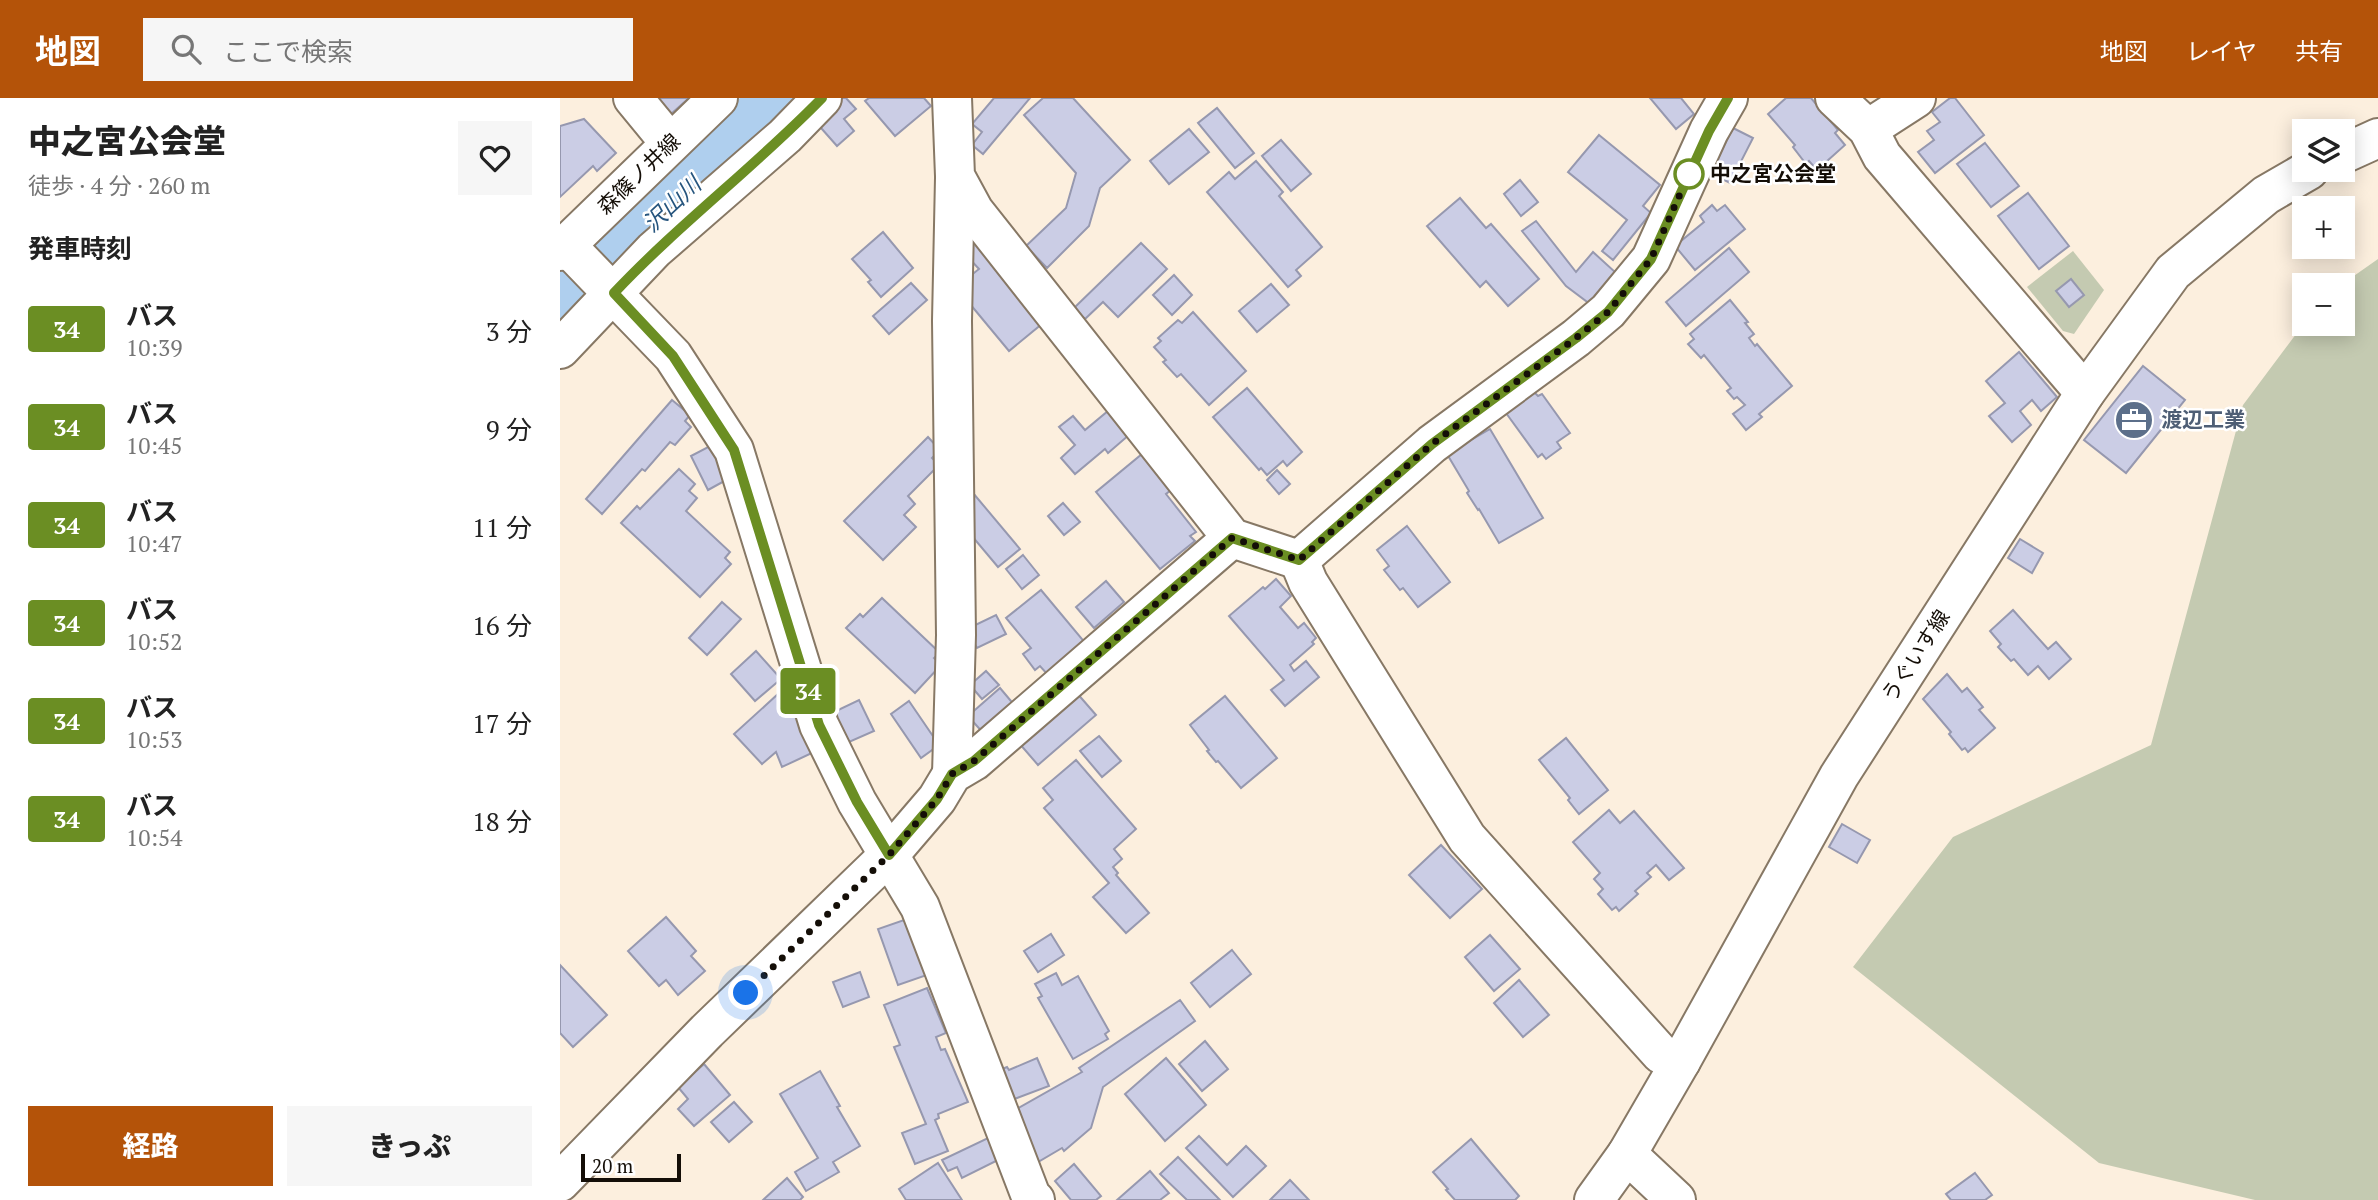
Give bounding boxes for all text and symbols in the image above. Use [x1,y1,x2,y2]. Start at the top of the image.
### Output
search box [143,18,633,81]
text: 地図 [35,29,101,72]
icon: search [167,30,205,68]
text: ここで検索 [223,34,353,68]
text: 地図 [2100,35,2148,67]
text: レイヤ [2186,35,2257,67]
text: 共有 [2295,35,2343,67]
text: 中之宮公会堂 [28,119,226,162]
map controls [2292,119,2355,336]
button: layers [2292,119,2355,182]
button: heart [458,121,532,195]
street label: 森篠ノ井線 [591,127,686,220]
marker: 中之宮公会堂 [1674,159,1704,189]
place label: 中之宮公会堂 [1710,159,1836,187]
water label: 沢山川 [636,167,710,238]
text: 徒歩 · 4 分 · 260 m [28,170,210,201]
button: + [2292,196,2355,259]
text: 発車時刻 [28,231,132,265]
button: − [2292,273,2355,336]
text: バス [126,298,178,332]
text: 34 [53,313,80,345]
text: 3 分 [486,314,532,348]
text: 10:39 [126,332,183,363]
text: バス [126,396,178,430]
office icon: 渡辺工業 [2113,399,2155,441]
place label: 渡辺工業 [2161,405,2245,433]
text: 34 [53,411,80,443]
text: 9 分 [486,412,532,446]
text: 10:45 [126,430,183,461]
text: バス [126,494,178,528]
text: 34 [53,509,80,541]
text: 11 分 [472,510,532,544]
text: 10:47 [126,528,183,559]
text: バス [126,592,178,626]
street label: うぐいす線 [1875,604,1955,707]
text: 34 [53,607,80,639]
text: 16 分 [472,608,532,642]
text: 10:52 [126,626,183,657]
line badge: 34 [776,668,840,714]
text: 34 [794,675,822,707]
text: バス [126,690,178,724]
text: 34 [53,705,80,737]
text: 17 分 [472,706,532,740]
text: 10:53 [126,724,183,755]
text: バス [126,788,178,822]
text: 34 [53,803,80,835]
text: 18 分 [472,804,532,838]
text: 10:54 [126,822,183,853]
your location [728,975,763,1010]
button: 経路 [28,1106,273,1186]
button: きっぷ [287,1106,532,1186]
scale bar [581,1151,681,1183]
text: 20 m [592,1153,633,1178]

